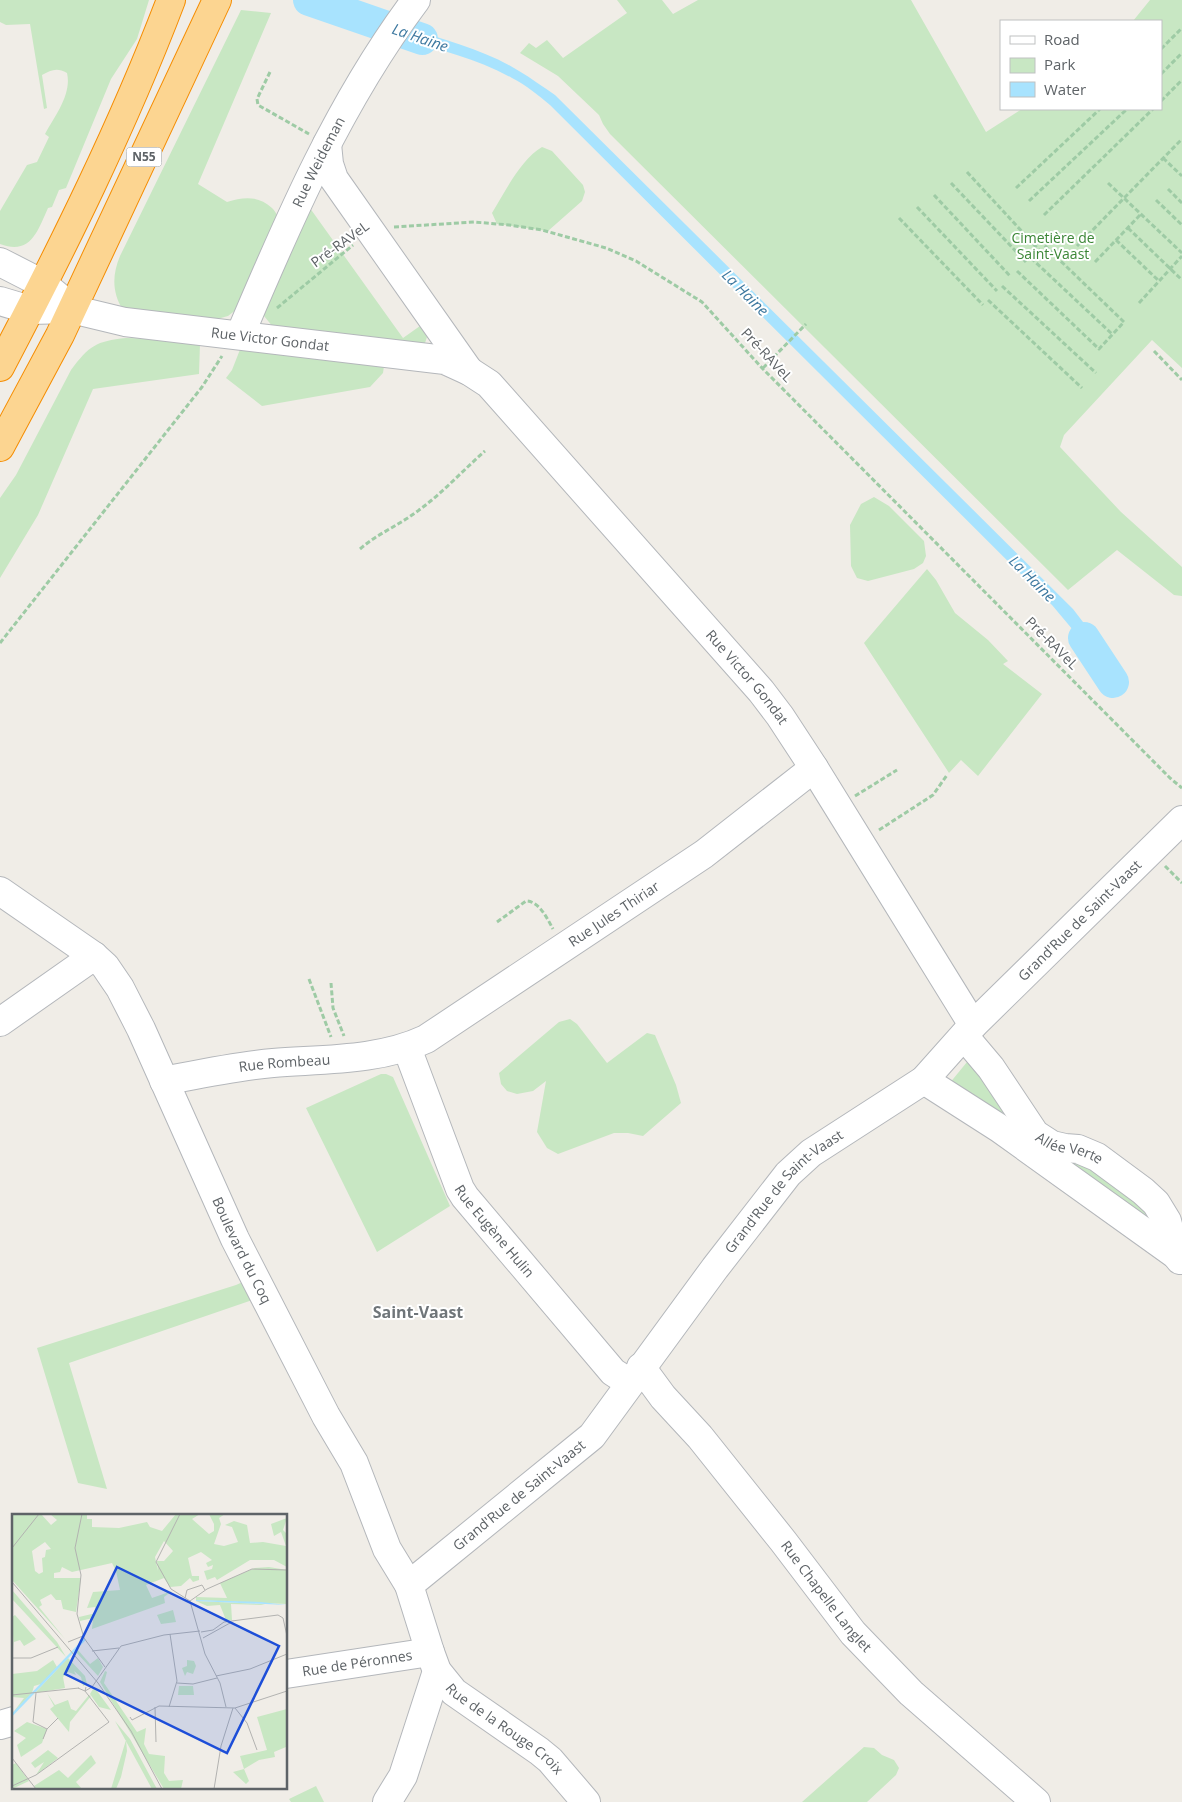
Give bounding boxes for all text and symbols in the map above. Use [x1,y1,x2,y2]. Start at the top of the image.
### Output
water label: La Haine [390,18,452,56]
legend [1000,20,1162,110]
text: Road [1044,29,1080,49]
text: Park [1044,54,1075,74]
text: Water [1044,79,1086,99]
street label: Rue Weideman [287,113,349,210]
road number: N55 [126,148,162,166]
street label: Pré-RAVeL [307,216,373,271]
park label: Cimetière de Saint-Vaast [1011,228,1095,263]
water label: La Haine [718,265,774,320]
street label: Rue Victor Gondat [210,322,330,355]
street label: Pré-RAVeL [737,323,797,386]
water label: La Haine [1005,551,1061,606]
street label: Pré-RAVeL [1022,612,1083,673]
street label: Rue Victor Gondat [702,625,793,728]
street label: Grand'Rue de Saint-Vaast [1014,855,1145,985]
street label: Rue Jules Thiriar [564,876,663,951]
street label: Rue Rombeau [237,1050,331,1076]
street label: Grand'Rue de Saint-Vaast [720,1125,846,1257]
street label: Allée Verte [1032,1127,1108,1168]
street label: Rue Eugène Hulin [451,1181,539,1281]
street label: Boulevard du Coq [208,1194,277,1307]
district label: Saint-Vaast [373,1301,463,1323]
street label: Grand'Rue de Saint-Vaast [449,1435,589,1555]
inset map [12,1514,288,1790]
street label: Rue Chapelle Langlet [777,1536,876,1656]
street label: Rue de Péronnes [301,1645,414,1680]
street label: Rue de la Rouge Croix [442,1679,569,1779]

